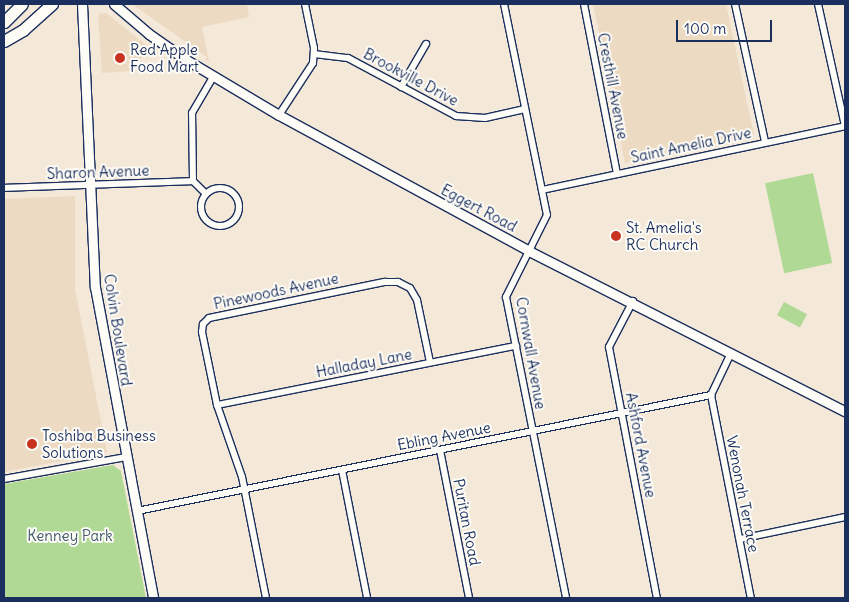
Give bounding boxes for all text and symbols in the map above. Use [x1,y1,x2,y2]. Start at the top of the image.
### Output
scale bar [679,10,775,42]
text: 100 m [684,19,726,38]
street label: Cresthill Avenue [594,31,632,141]
place label: Red Apple Food Mart [130,40,199,75]
street label: Brookville Drive [361,44,461,110]
marker: Red Apple Food Mart [114,52,126,64]
street label: Saint Amelia Drive [629,123,753,167]
street label: Sharon Avenue [46,161,150,183]
street label: Eggert Road [438,180,520,236]
place label: St. Amelia's RC Church [626,218,702,253]
marker: St. Amelia's RC Church [610,230,622,242]
street label: Pinewoods Avenue [212,269,340,313]
street label: Colvin Boulevard [100,273,136,387]
street label: Cornwall Avenue [512,295,550,411]
street label: Halladay Lane [315,345,413,381]
street label: Ashford Avenue [622,391,660,499]
street label: Ebling Avenue [396,418,492,454]
place label: Toshiba Business Solutions [42,426,156,461]
street label: Wenonah Terrace [723,434,763,554]
marker: Toshiba Business Solutions [26,438,38,450]
street label: Puritan Road [450,477,484,567]
park label: Kenney Park [27,527,113,545]

